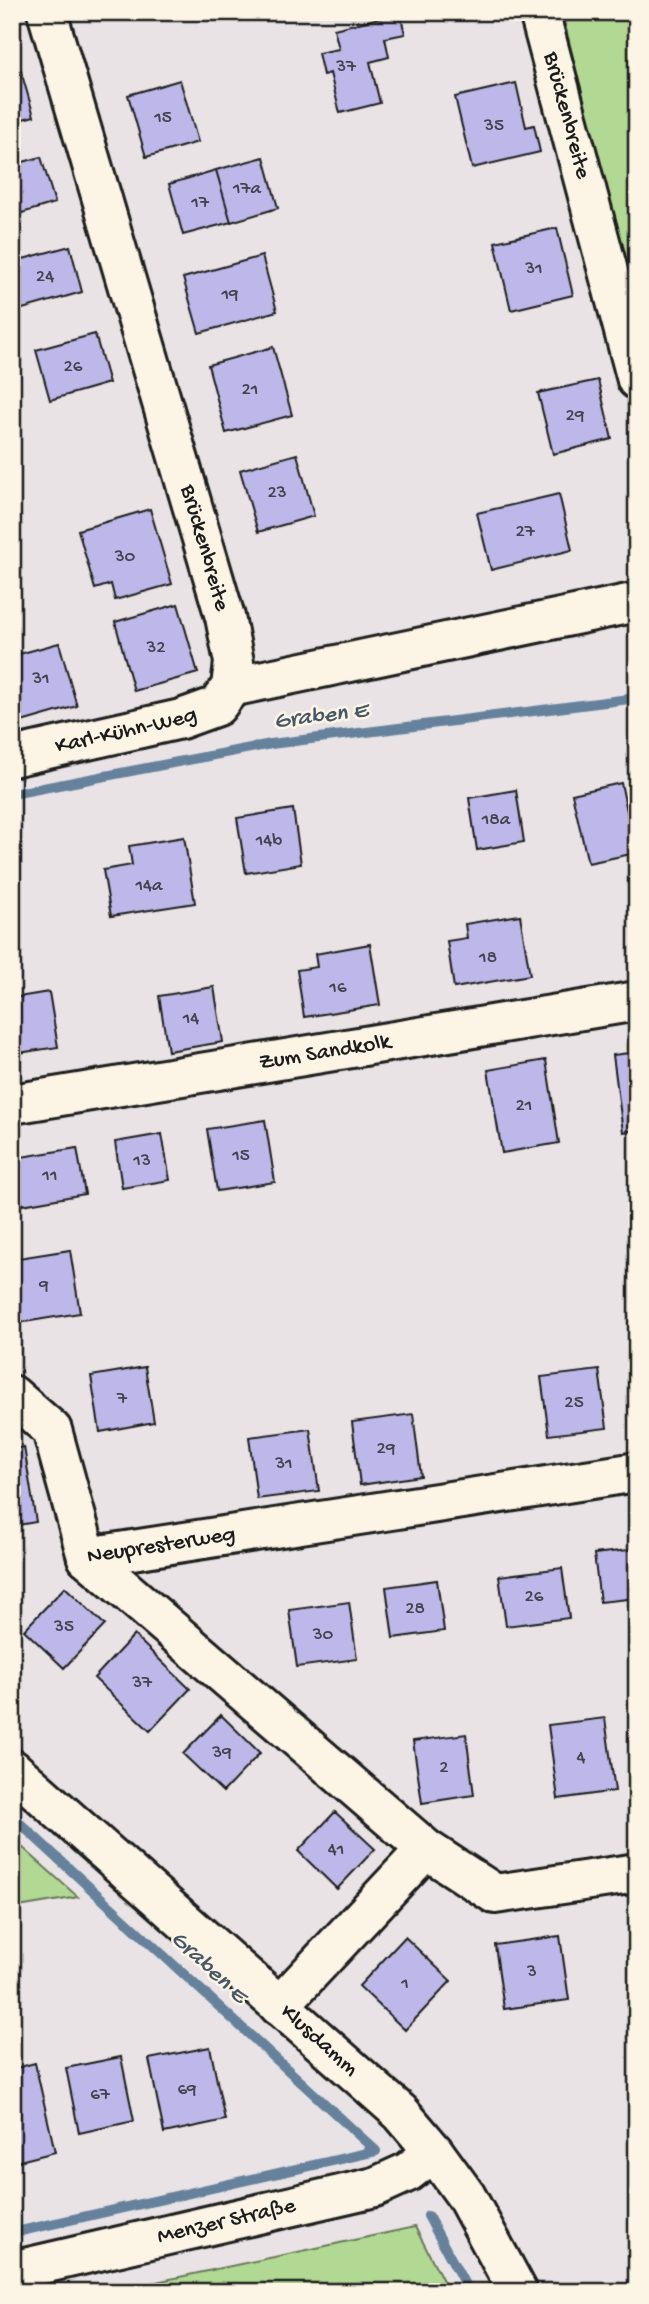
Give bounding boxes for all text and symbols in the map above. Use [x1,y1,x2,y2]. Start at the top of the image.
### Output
street label: Brückenbreite [536,48,597,183]
house number: 37 [335,56,357,79]
house number: 15 [153,107,172,130]
house number: 35 [483,115,504,138]
house number: 17a [232,178,262,201]
house number: 17 [190,192,210,215]
house number: 31 [524,258,543,281]
house number: 24 [36,266,54,289]
house number: 19 [220,284,239,307]
house number: 26 [64,356,83,379]
house number: 21 [242,379,259,402]
house number: 29 [566,405,585,428]
street label: Brückenbreite [173,481,235,615]
house number: 23 [267,482,287,505]
house number: 27 [515,521,536,544]
house number: 30 [114,546,136,569]
house number: 32 [145,637,166,660]
house number: 31 [31,668,50,691]
water label: Graben E [273,697,372,737]
street label: Karl-Kühn-Weg [53,701,201,760]
house number: 18a [481,809,512,832]
house number: 14b [255,830,282,853]
house number: 14a [134,875,164,898]
house number: 18 [478,947,497,970]
house number: 16 [328,977,347,1000]
house number: 14 [182,1008,199,1031]
street label: Zum Sandkolk [257,1028,395,1077]
house number: 21 [516,1095,533,1118]
house number: 15 [231,1145,250,1168]
house number: 13 [132,1150,151,1173]
house number: 11 [41,1165,58,1188]
house number: 9 [38,1275,49,1298]
house number: 7 [116,1388,128,1411]
house number: 25 [564,1392,584,1415]
house number: 29 [377,1438,396,1461]
house number: 31 [274,1453,293,1476]
street label: Neupresterweg [85,1521,237,1570]
house number: 26 [525,1586,544,1609]
house number: 28 [405,1598,425,1621]
house number: 35 [53,1616,74,1639]
house number: 30 [312,1624,334,1647]
house number: 37 [131,1672,153,1695]
house number: 39 [211,1742,232,1765]
house number: 4 [577,1747,586,1770]
house number: 2 [439,1757,449,1780]
house number: 41 [328,1839,344,1862]
water label: Graben E [164,1925,255,2013]
house number: 3 [526,1961,537,1984]
house number: 1 [400,1973,409,1996]
street label: Klusdamm [274,1999,364,2083]
house number: 69 [177,2079,197,2102]
house number: 67 [90,2084,111,2107]
street label: Menzer Straße [154,2192,299,2250]

